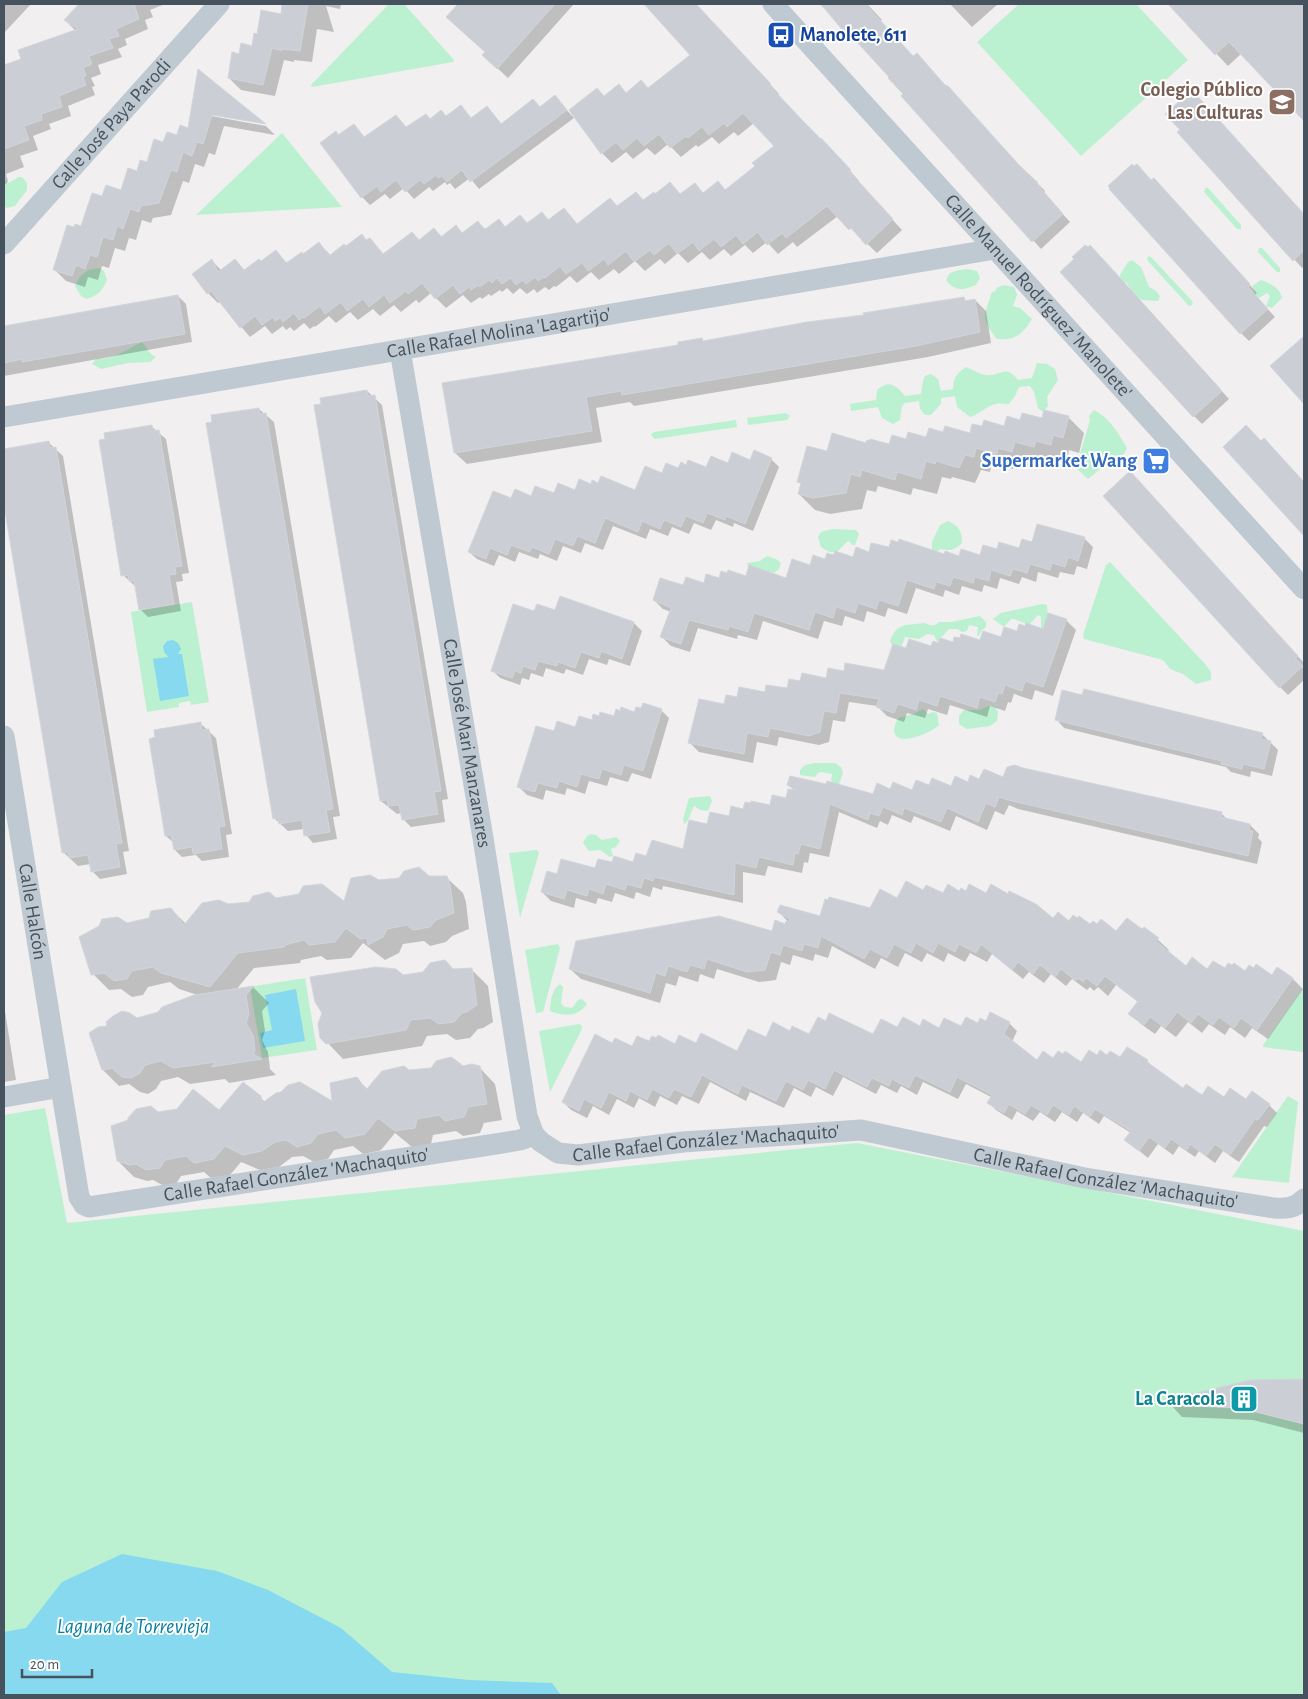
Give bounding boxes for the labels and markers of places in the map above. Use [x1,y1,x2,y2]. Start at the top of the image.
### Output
bus stop icon: Manolete, 611 [766,20,796,50]
place label: Manolete, 611 [800,25,908,45]
place label: Colegio Público Las Culturas [1141,80,1263,123]
school or university icon: Colegio Público Las Culturas [1267,87,1297,117]
supermarket icon: Supermarket Wang [1141,446,1171,476]
place label: Supermarket Wang [982,451,1138,471]
building icon: La Caracola [1229,1384,1259,1414]
place label: La Caracola [1135,1389,1225,1409]

